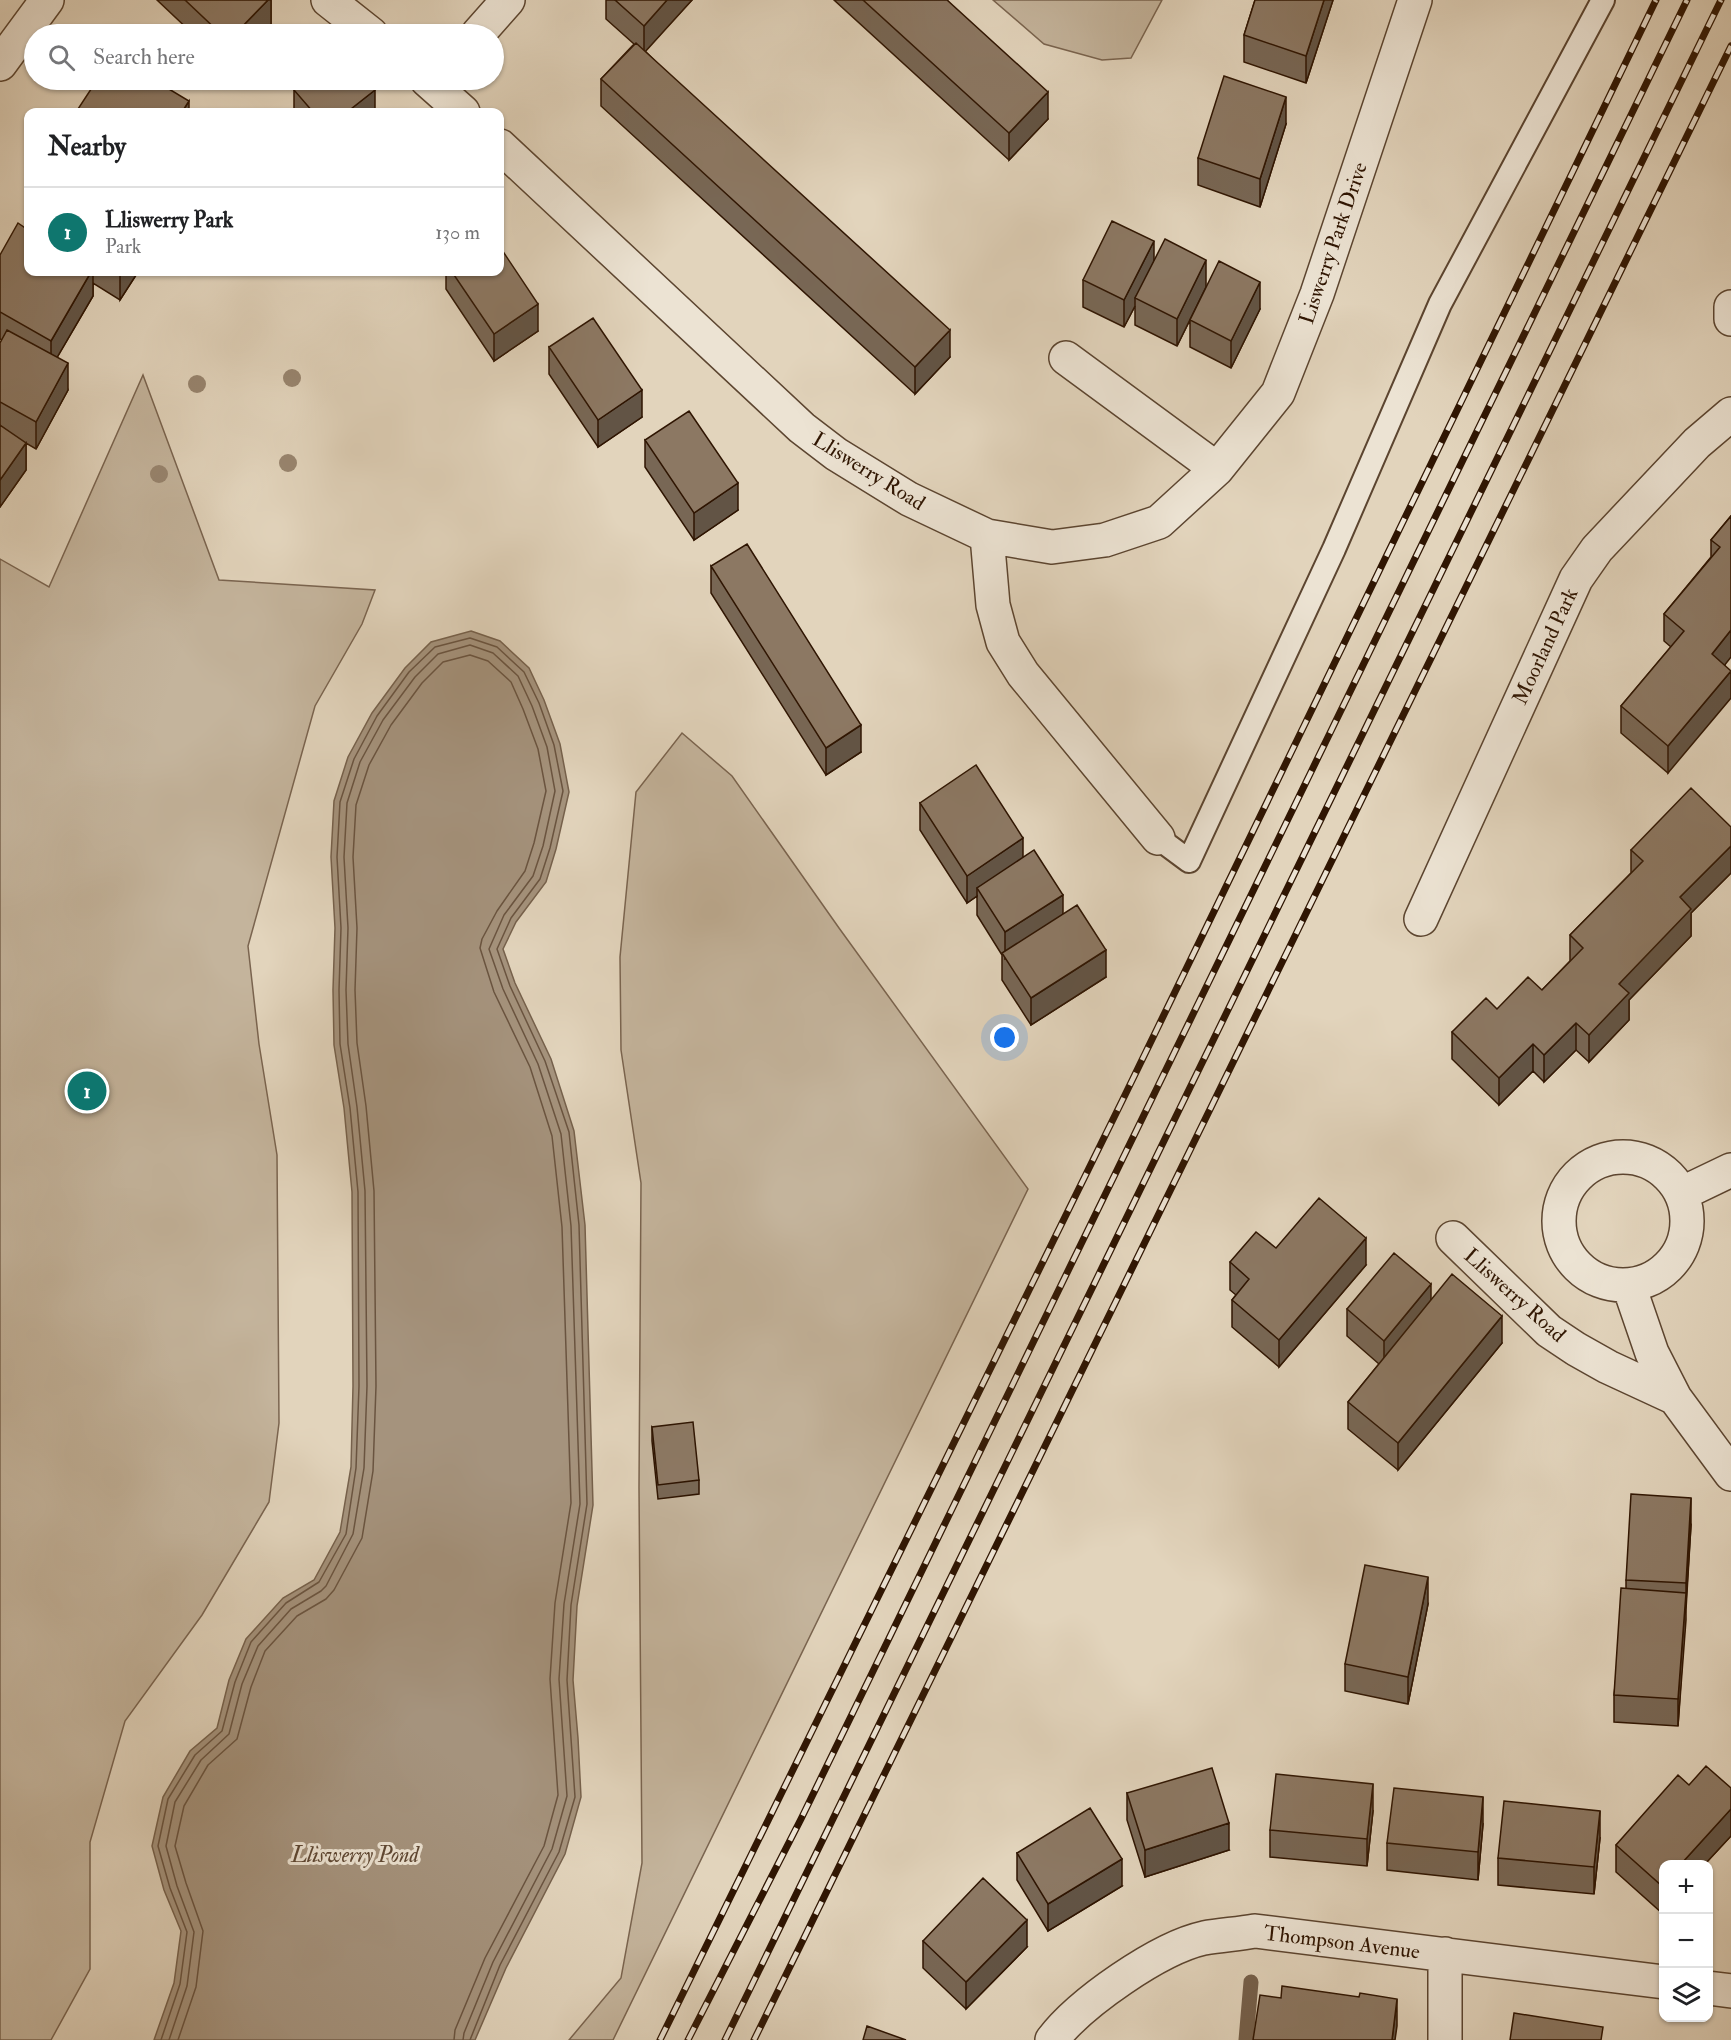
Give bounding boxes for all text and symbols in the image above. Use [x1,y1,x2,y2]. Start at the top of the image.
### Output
search box [24,24,504,90]
icon: search [45,41,78,74]
text: Search here [93,43,195,71]
text: Nearby [48,131,126,163]
street label: Liswerry Park Drive [1293,158,1374,328]
text: Lliswerry Park [105,206,233,234]
text: 1 [64,220,71,245]
text: 130 m [435,220,480,245]
text: Park [105,234,141,259]
street label: Lliswerry Road [807,426,931,517]
street label: Moorland Park [1507,584,1584,709]
your location [990,1023,1019,1052]
pin: 1 [68,1068,106,1114]
street label: Lliswerry Road [1458,1242,1572,1349]
water label: Lliswerry Pond [290,1841,421,1869]
map controls [1659,1860,1713,2022]
button: + [1659,1860,1713,1914]
button: − [1659,1914,1713,1968]
street label: Thompson Avenue [1262,1920,1422,1965]
button: layers [1659,1968,1713,2022]

